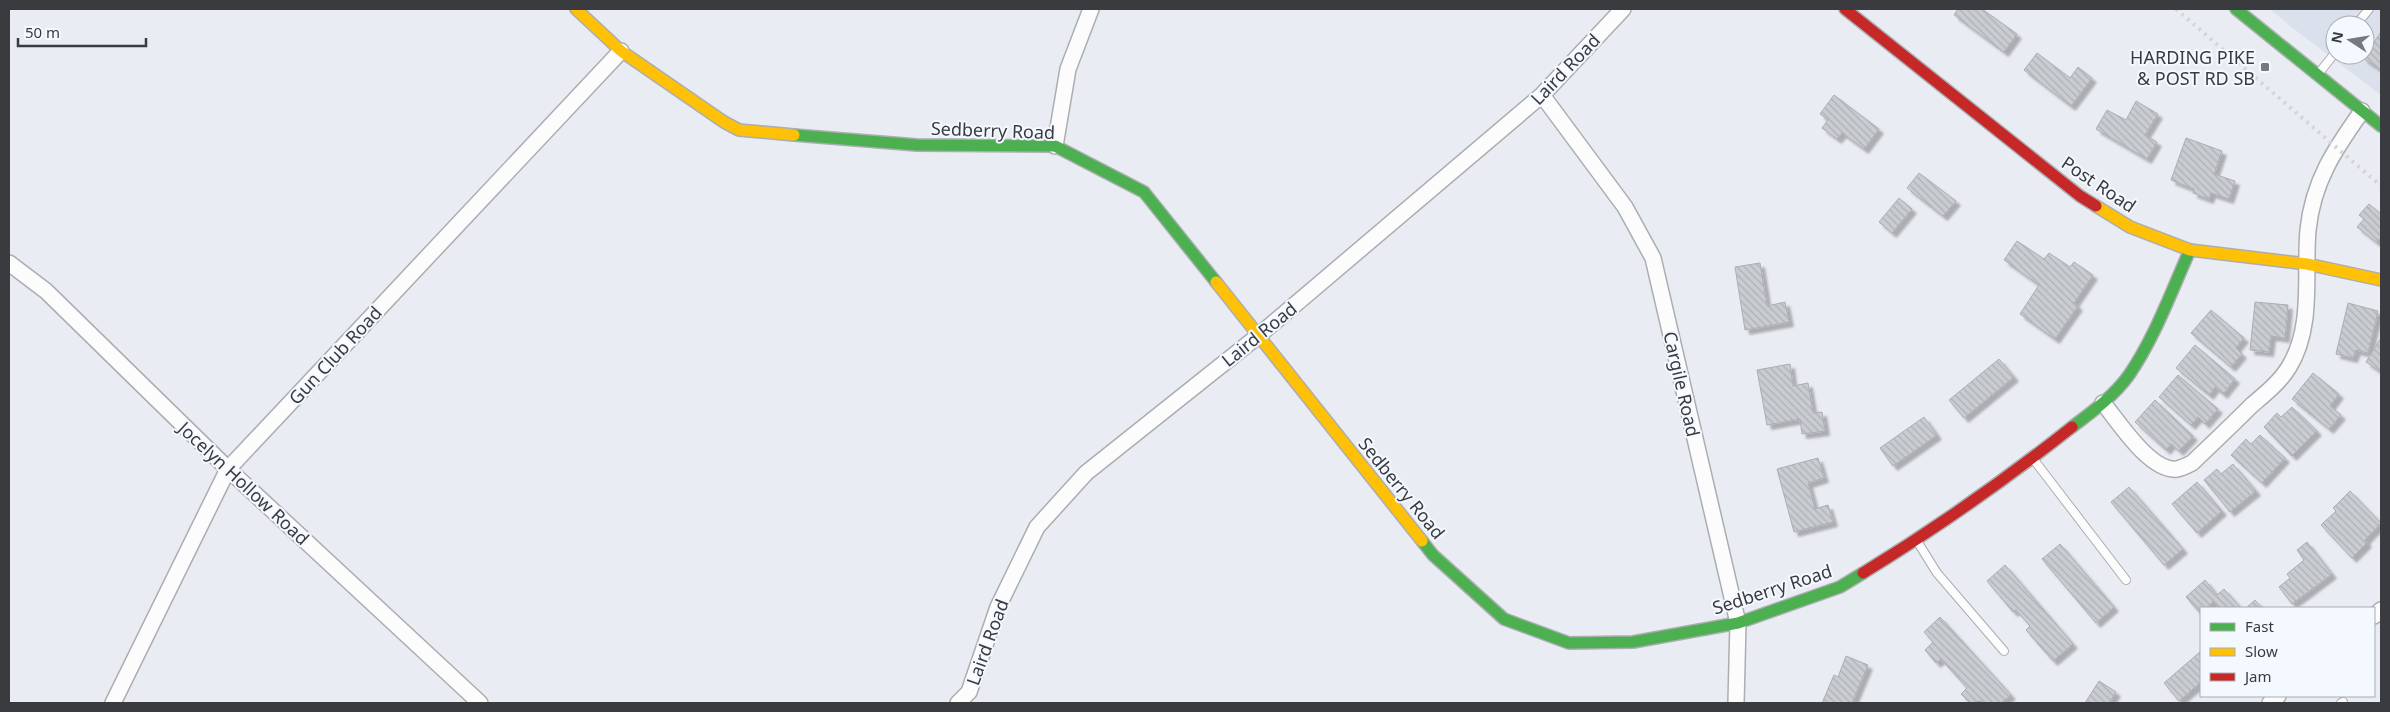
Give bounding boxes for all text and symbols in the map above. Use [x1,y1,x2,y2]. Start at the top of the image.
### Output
scale bar [18,15,145,47]
north arrow [2325,15,2375,65]
text: 50 m [25,22,60,42]
street label: Laird Road [1525,28,1605,110]
text: N [2326,30,2347,45]
place label: HARDING PIKE & POST RD SB [2130,45,2255,90]
marker: HARDING PIKE & POST RD SB [2259,61,2271,73]
street label: Sedberry Road [930,116,1056,144]
street label: Post Road [2057,150,2141,218]
street label: Laird Road [1216,296,1302,372]
street label: Gun Club Road [283,301,387,409]
street label: Cargile Road [1658,329,1706,439]
street label: Jocelyn Hollow Road [172,415,314,550]
street label: Sedberry Road [1354,432,1450,544]
street label: Sedberry Road [1709,558,1835,620]
street label: Laird Road [960,595,1014,689]
legend [2200,607,2375,697]
text: Fast [2245,616,2274,636]
text: Slow [2245,641,2278,661]
text: Jam [2243,666,2272,686]

